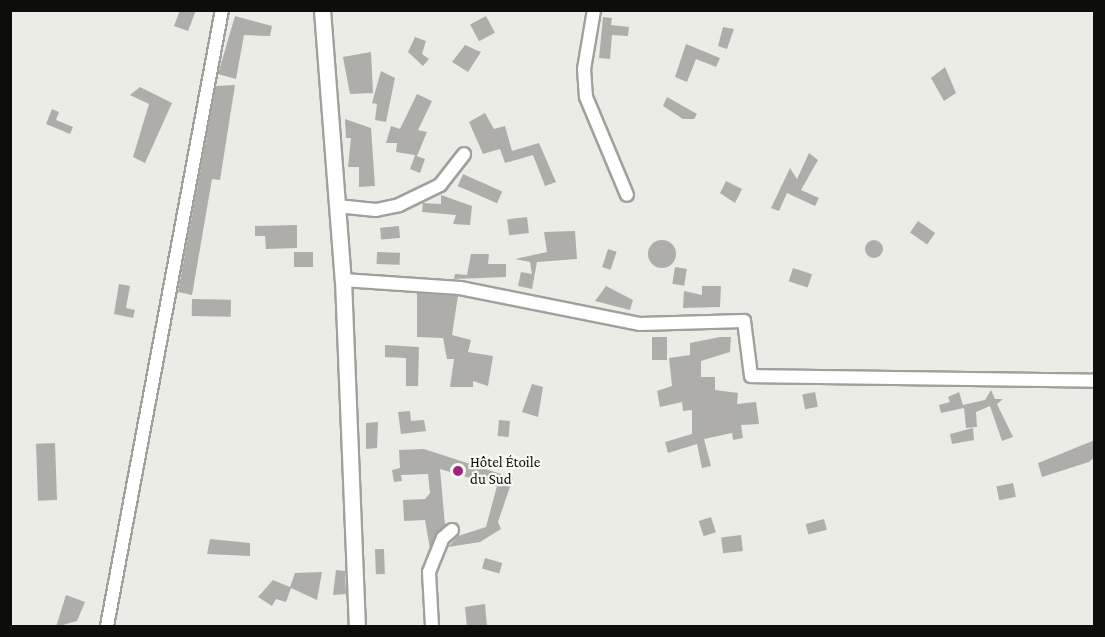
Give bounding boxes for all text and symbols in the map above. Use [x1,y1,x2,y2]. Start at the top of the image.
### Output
place label: Hôtel Étoile du Sud [470,453,540,488]
marker: Hôtel Étoile du Sud [451,464,465,478]

